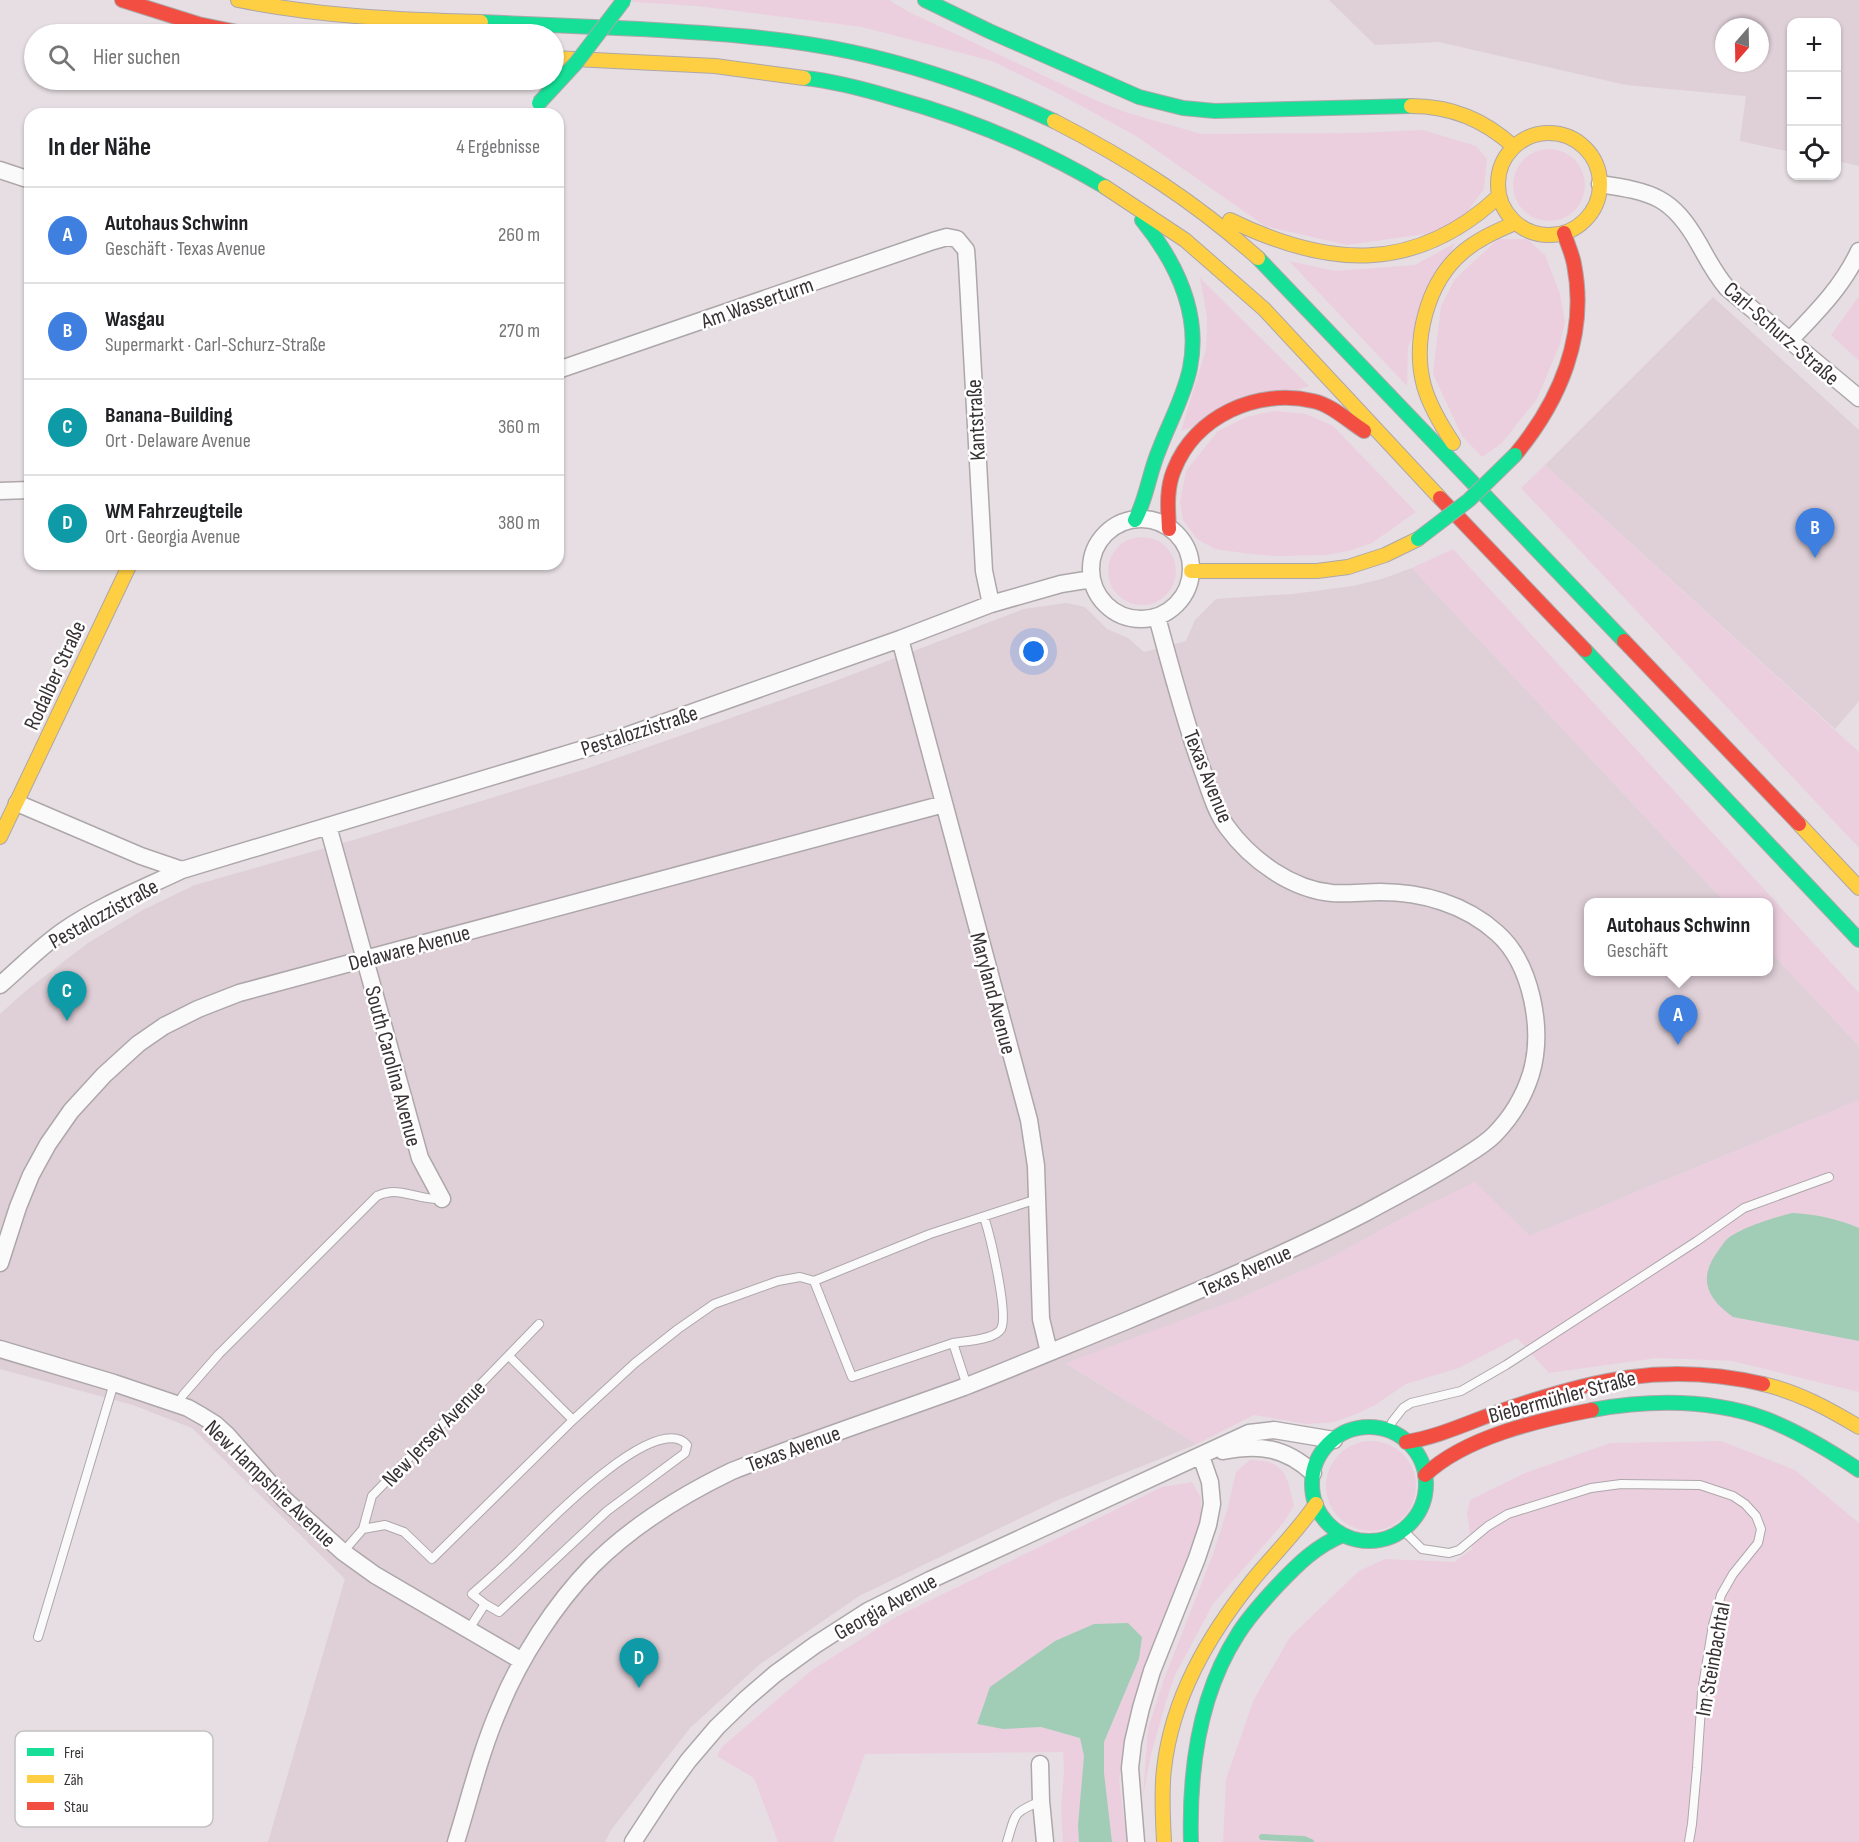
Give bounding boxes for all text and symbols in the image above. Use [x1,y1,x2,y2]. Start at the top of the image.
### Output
north arrow [1715,18,1769,72]
map controls [1787,18,1841,180]
button: + [1787,18,1841,72]
search box [24,24,564,90]
icon: search [45,41,78,74]
text: Hier suchen [93,44,181,71]
button: − [1787,72,1841,126]
button: locate [1787,126,1841,180]
text: In der Nähe [48,132,151,163]
text: 4 Ergebnisse [456,135,540,159]
text: Autohaus Schwinn [105,210,248,237]
text: A [63,223,72,247]
text: 260 m [498,223,540,247]
text: Geschäft · Texas Avenue [105,237,266,261]
street label: Am Wasserturm [697,272,817,336]
street label: Carl-Schurz-Straße [1718,276,1844,392]
text: Wasgau [105,306,165,333]
text: B [63,319,72,343]
text: 270 m [499,319,540,343]
text: Supermarkt · Carl-Schurz-Straße [105,333,326,357]
street label: Kantstraße [961,378,992,461]
text: Banana-Building [105,402,233,429]
text: C [62,415,73,439]
text: 360 m [498,415,540,439]
text: Ort · Delaware Avenue [105,429,251,453]
text: WM Fahrzeugteile [105,498,243,525]
pin: B [1796,508,1834,558]
text: D [62,511,73,535]
text: 380 m [498,511,540,535]
text: Ort · Georgia Avenue [105,525,240,549]
street label: Rodalber Straße [18,617,92,734]
your location [1019,637,1048,666]
street label: Pestalozzistraße [578,700,701,763]
street label: Texas Avenue [1177,726,1238,827]
street label: Pestalozzistraße [44,873,163,955]
popup [1584,898,1773,976]
text: Autohaus Schwinn [1607,912,1750,939]
street label: Delaware Avenue [346,919,473,978]
street label: Maryland Avenue [963,930,1022,1057]
text: Geschäft [1607,939,1668,963]
pin: C [48,972,86,1021]
street label: South Carolina Avenue [358,983,427,1150]
pin: A [1658,996,1698,1045]
street label: Texas Avenue [1195,1239,1296,1304]
street label: Biebermühler Straße [1486,1365,1639,1430]
street label: New Jersey Avenue [377,1375,492,1493]
street label: New Hampshire Avenue [199,1415,341,1554]
street label: Texas Avenue [743,1420,844,1479]
street label: Georgia Avenue [830,1568,942,1647]
street label: Im Steinbachtal [1690,1600,1737,1718]
pin: D [620,1638,658,1688]
legend [15,1731,213,1827]
text: Frei [64,1744,84,1763]
text: Zäh [64,1771,83,1790]
text: Stau [64,1798,89,1817]

